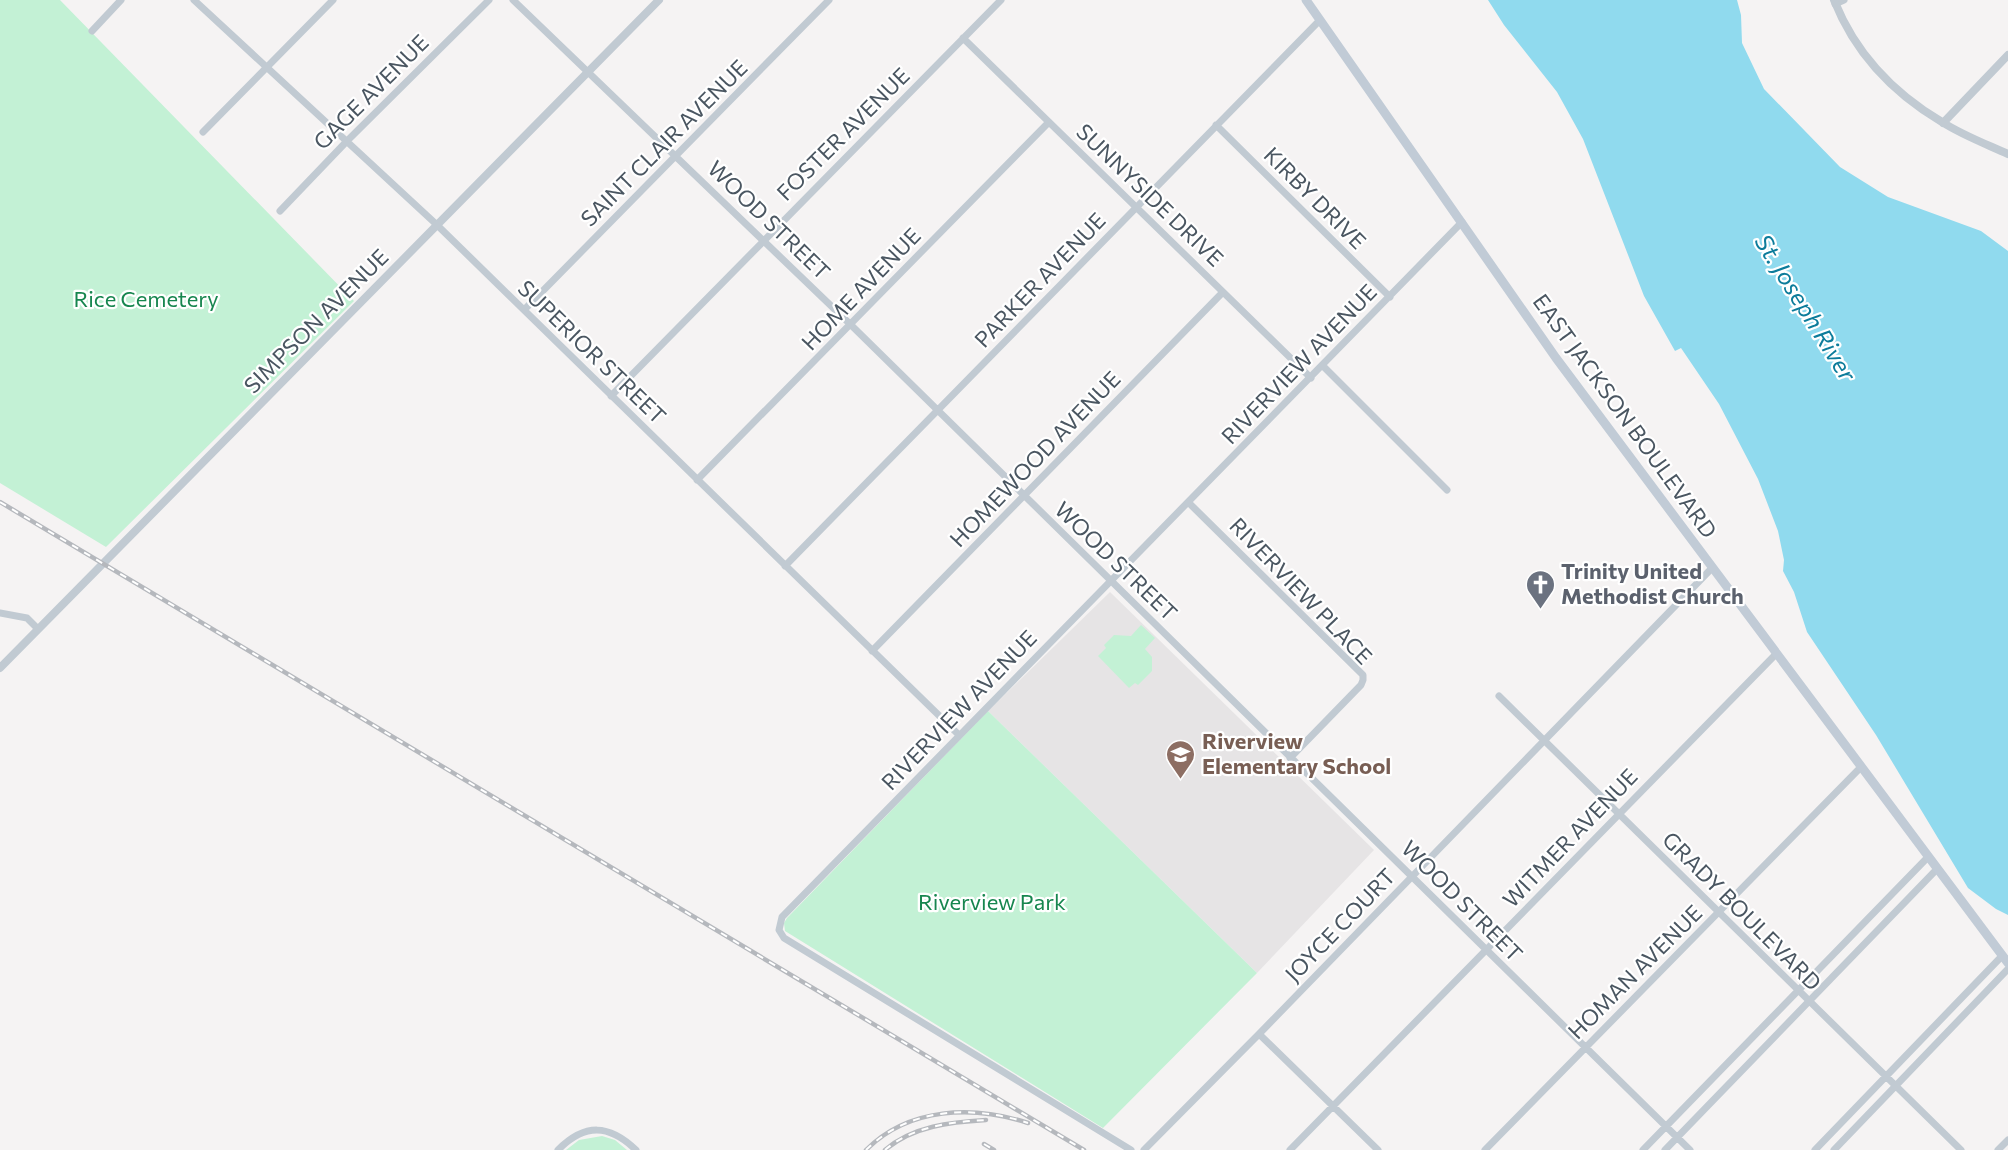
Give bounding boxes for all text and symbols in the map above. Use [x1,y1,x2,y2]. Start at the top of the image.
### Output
street label: GAGE AVENUE [308,29,434,155]
street label: SAINT CLAIR AVENUE [575,54,753,232]
street label: FOSTER AVENUE [771,62,915,206]
street label: SUNNYSIDE DRIVE [1071,118,1229,272]
street label: KIRBY DRIVE [1259,141,1372,254]
street label: WOOD STREET [702,154,836,285]
street label: PARKER AVENUE [969,207,1111,353]
street label: HOME AVENUE [795,222,926,356]
water label: St. Joseph River [1750,228,1864,387]
street label: SIMPSON AVENUE [238,243,393,398]
street label: SUPERIOR STREET [513,274,672,429]
street label: RIVERVIEW AVENUE [1215,278,1382,449]
park label: Rice Cemetery [73,285,219,312]
street label: EAST JACKSON BOULEVARD [1528,288,1723,543]
street label: HOMEWOOD AVENUE [944,365,1126,552]
street label: WOOD STREET [1049,495,1183,626]
street label: RIVERVIEW PLACE [1224,512,1378,670]
place label: Trinity United Methodist Church [1561,557,1744,609]
church icon: Trinity United Methodist Church [1524,568,1556,610]
street label: RIVERVIEW AVENUE [875,624,1042,795]
place label: Riverview Elementary School [1202,727,1391,779]
school or university icon: Riverview Elementary School [1165,738,1197,780]
street label: WITMER AVENUE [1497,763,1643,913]
street label: GRADY BOULEVARD [1657,826,1827,996]
street label: WOOD STREET [1396,835,1528,967]
street label: JOYCE COURT [1279,862,1400,987]
park label: Riverview Park [918,888,1066,915]
street label: HOMAN AVENUE [1562,899,1707,1044]

